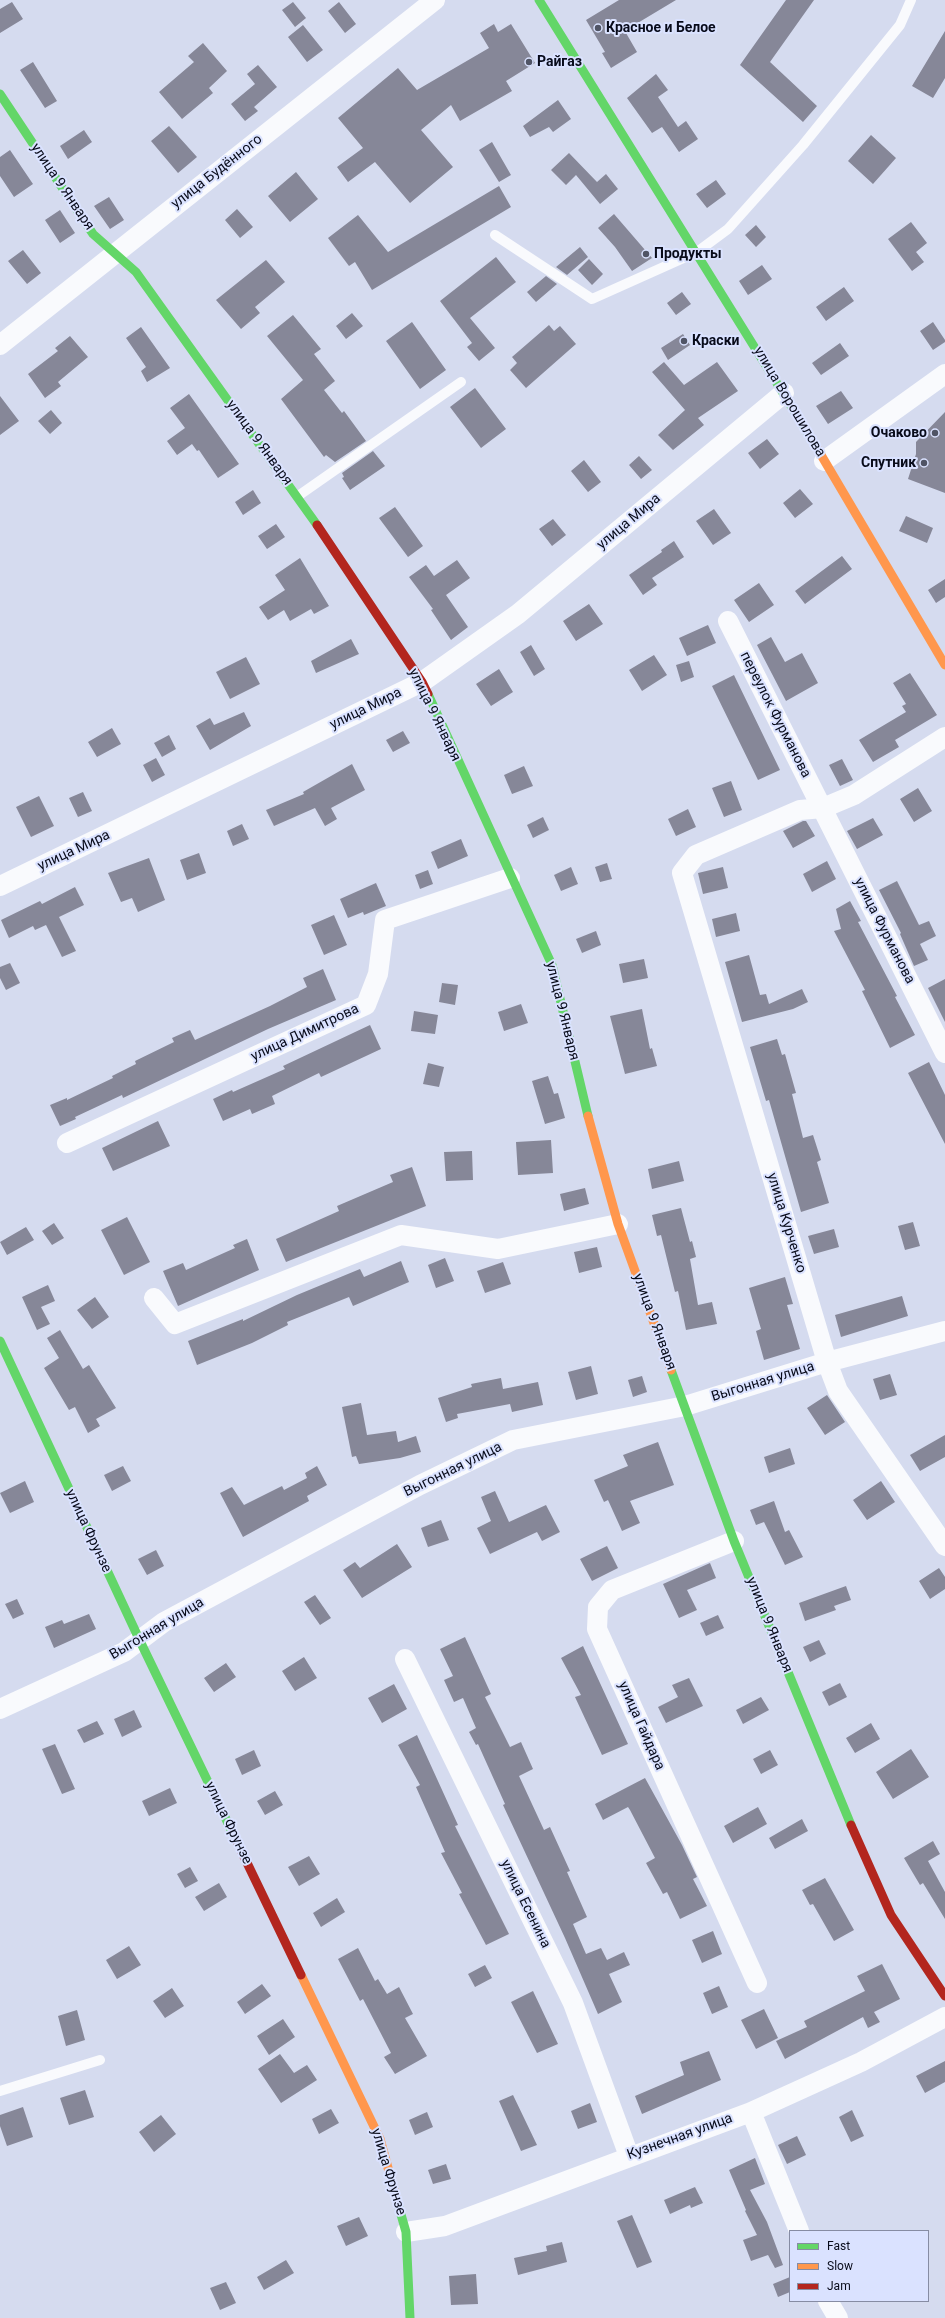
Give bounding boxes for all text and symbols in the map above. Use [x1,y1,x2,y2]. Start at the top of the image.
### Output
place label: Красное и Белое [606,20,716,36]
marker: Красное и Белое [593,23,603,33]
place label: Райгаз [537,54,582,70]
marker: Райгаз [524,57,534,67]
street label: улица Будённого [168,131,266,213]
street label: улица 9 Января [27,140,97,234]
place label: Продукты [654,246,722,262]
marker: Продукты [641,249,651,259]
place label: Краски [692,333,739,349]
marker: Краски [679,336,689,346]
street label: улица Ворошилова [749,344,829,460]
street label: улица 9 Января [222,397,296,489]
place label: Очаково [871,425,927,441]
marker: Очаково [930,428,940,438]
place label: Спутник [861,455,916,471]
marker: Спутник [919,458,929,468]
street label: улица Мира [594,491,664,553]
street label: переулок Фурманова [736,649,814,781]
street label: улица 9 Января [404,666,464,764]
street label: улица Мира [327,684,405,734]
street label: улица Мира [35,827,113,875]
street label: улица Фурманова [850,875,918,987]
street label: улица 9 Января [542,960,582,1062]
street label: улица Димитрова [248,1001,362,1065]
street label: улица Курченко [763,1171,809,1275]
street label: улица 9 Января [629,1271,679,1373]
street label: Выгонная улица [710,1358,816,1406]
street label: Выгонная улица [401,1439,505,1501]
street label: улица Фрунзе [61,1487,115,1575]
street label: улица 9 Января [742,1575,796,1675]
street label: Выгонная улица [107,1594,207,1664]
street label: улица Гайдара [614,1679,668,1773]
street label: улица Фрунзе [201,1779,255,1867]
street label: улица Есенина [496,1857,554,1951]
street label: Кузнечная улица [625,2110,735,2164]
street label: улица Фрунзе [367,2127,409,2217]
legend [789,2230,929,2302]
text: Fast [827,2239,850,2253]
text: Slow [827,2259,853,2273]
text: Jam [827,2279,851,2293]

